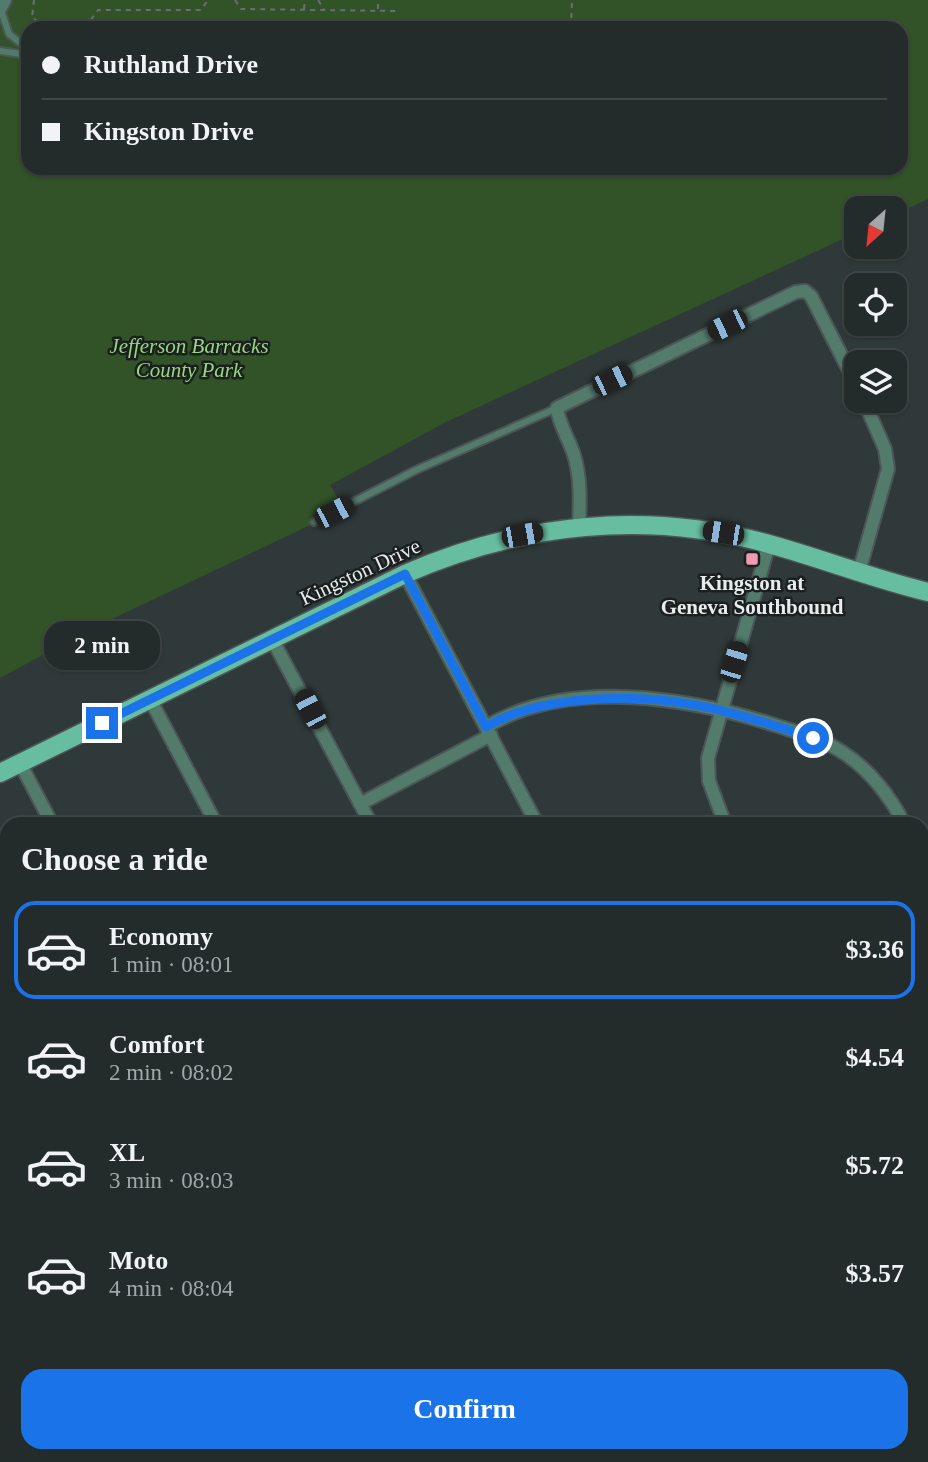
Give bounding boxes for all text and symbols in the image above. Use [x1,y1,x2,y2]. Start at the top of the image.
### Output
text: Ruthland Drive [84,50,258,79]
text: Kingston Drive [84,117,254,146]
north arrow [844,196,906,259]
map controls [844,196,907,413]
button: locate [844,273,907,336]
car [704,306,751,344]
park label: Jefferson Barracks County Park [109,334,269,382]
button: layers [844,350,907,413]
car [589,361,636,399]
car [311,493,358,531]
car [701,519,746,547]
car [500,521,545,549]
street label: Kingston Drive [296,534,424,610]
marker: Kingston at Geneva Southbound [744,551,760,567]
place label: Kingston at Geneva Southbound [661,571,844,619]
callout: 2 min [44,622,160,670]
text: 2 min [74,633,130,658]
car [718,639,751,685]
car [291,686,330,732]
route end [86,707,118,739]
route start [797,722,829,754]
text: Choose a ride [21,841,208,877]
icon: car [25,919,88,982]
text: Economy [109,922,213,951]
text: $3.36 [846,935,904,964]
text: 1 min · 08:01 [109,952,234,977]
icon: car [25,1027,88,1090]
text: Comfort [109,1030,204,1059]
text: $4.54 [846,1043,904,1072]
text: 2 min · 08:02 [109,1060,234,1085]
icon: car [25,1135,88,1198]
text: XL [109,1138,145,1167]
text: $5.72 [846,1151,904,1180]
text: 3 min · 08:03 [109,1168,234,1193]
icon: car [25,1243,88,1306]
text: Moto [109,1246,168,1275]
text: $3.57 [846,1259,904,1288]
text: 4 min · 08:04 [109,1276,234,1301]
button: Confirm [21,1369,908,1449]

